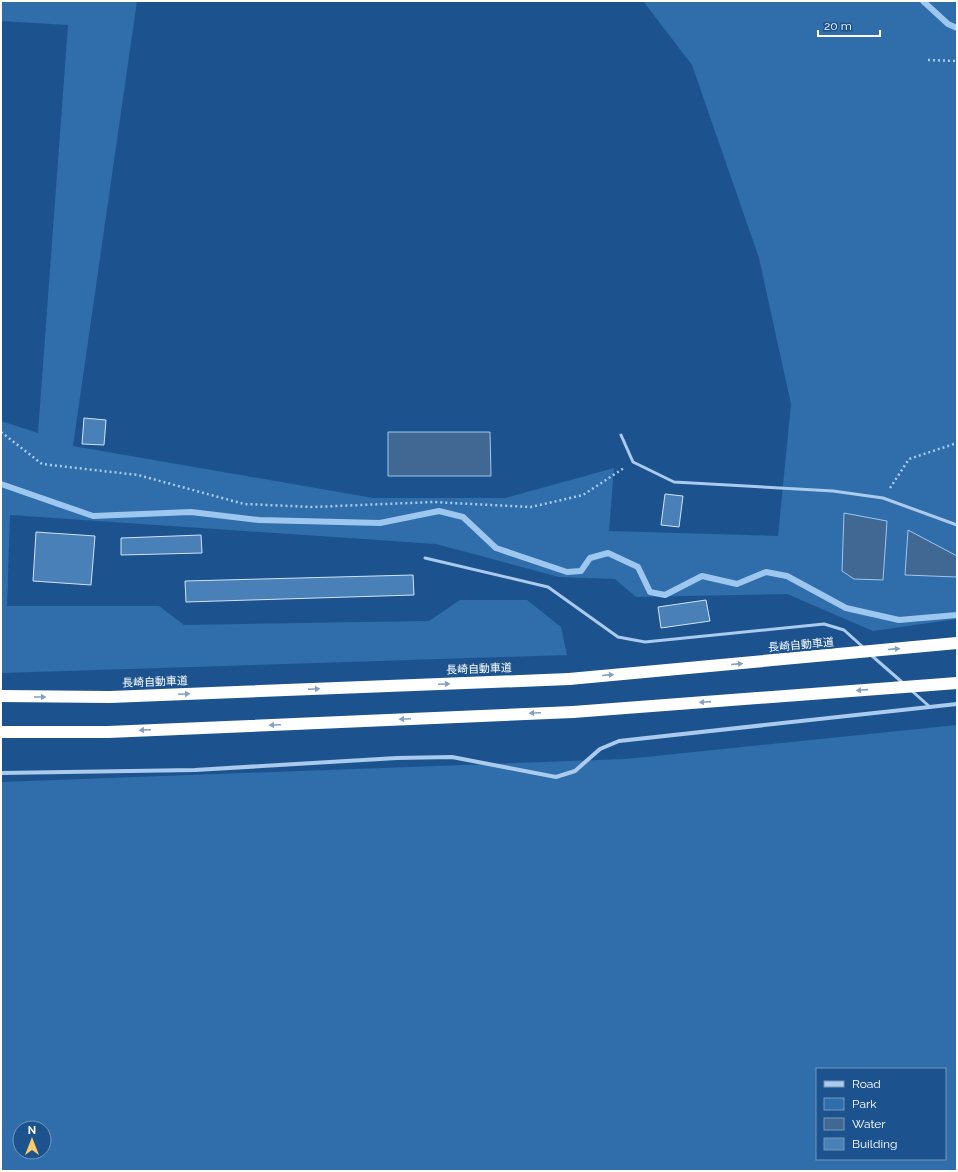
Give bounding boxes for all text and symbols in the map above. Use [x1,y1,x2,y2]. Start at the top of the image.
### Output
scale bar [818,12,880,38]
text: 20 m [824,19,852,33]
street label: 長崎自動車道 [768,636,834,654]
one-way arrow [888,646,901,652]
one-way arrow [731,660,743,667]
street label: 長崎自動車道 [446,661,512,677]
one-way arrow [602,672,614,679]
street label: 長崎自動車道 [122,674,188,690]
one-way arrow [438,681,451,687]
one-way arrow [308,686,321,692]
one-way arrow [856,686,868,693]
one-way arrow [178,691,191,697]
one-way arrow [34,694,47,700]
one-way arrow [699,698,711,705]
one-way arrow [528,710,541,717]
one-way arrow [398,716,411,722]
one-way arrow [269,721,281,728]
one-way arrow [139,727,151,734]
legend [816,1068,946,1160]
text: Road [852,1077,881,1091]
text: Park [852,1097,877,1111]
text: Water [852,1117,886,1131]
north arrow [12,1120,52,1160]
text: N [28,1124,36,1137]
text: Building [852,1137,898,1151]

